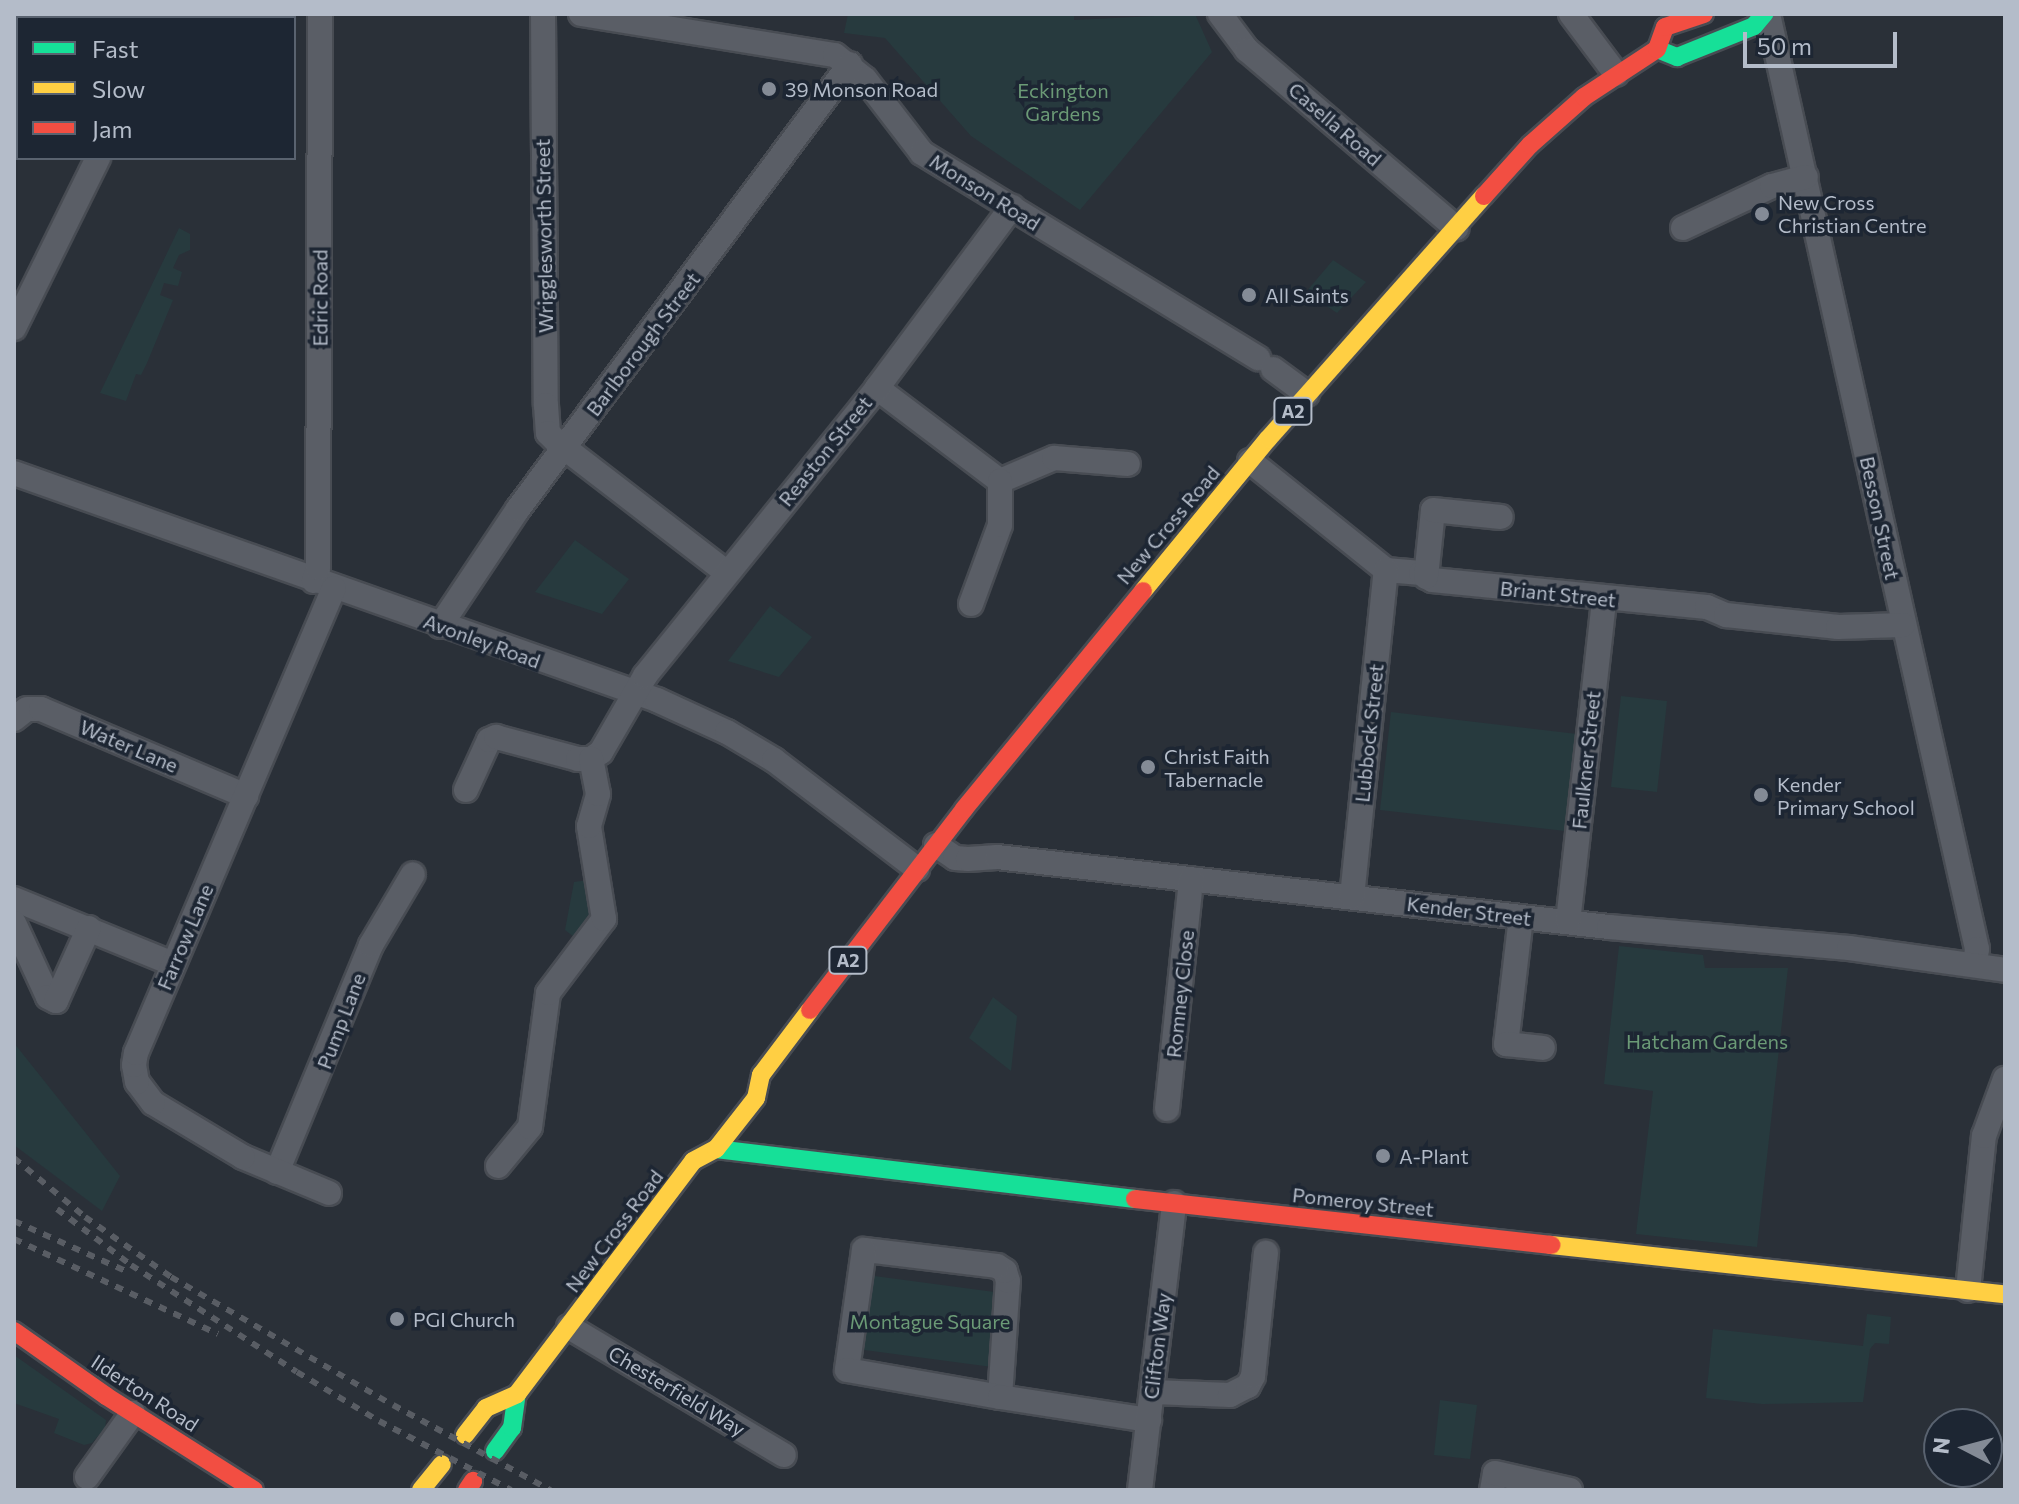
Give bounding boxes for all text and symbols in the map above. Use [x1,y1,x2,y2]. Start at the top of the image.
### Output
legend [16,16,296,160]
scale bar [1747,16,1901,66]
text: 50 m [1757,31,1812,60]
text: Fast [92,34,139,63]
text: Slow [92,74,145,103]
place label: 39 Monson Road [785,77,938,101]
street label: Casella Road [1284,77,1386,171]
park label: Eckington Gardens [1017,78,1109,125]
marker: 39 Monson Road [760,80,778,98]
text: Jam [92,114,132,143]
street label: Wrigglesworth Street [530,139,558,333]
street label: Monson Road [925,149,1045,235]
place label: New Cross Christian Centre [1778,190,1927,237]
marker: New Cross Christian Centre [1753,205,1771,223]
street label: Edric Road [308,250,332,346]
street label: Barlborough Street [581,267,705,421]
place label: All Saints [1265,283,1349,307]
marker: All Saints [1240,286,1258,304]
street label: Reaston Street [773,391,877,511]
road number: A2 [1273,397,1313,425]
street label: Besson Street [1855,454,1905,582]
street label: New Cross Road [1112,461,1224,589]
street label: Briant Street [1499,576,1617,612]
street label: Avonley Road [420,609,544,673]
street label: Lubbock Street [1350,662,1388,804]
street label: Faulkner Street [1567,690,1605,830]
street label: Water Lane [76,715,182,777]
place label: Christ Faith Tabernacle [1164,744,1270,791]
marker: Christ Faith Tabernacle [1139,758,1157,776]
place label: Kender Primary School [1777,772,1915,819]
marker: Kender Primary School [1752,786,1770,804]
street label: Farrow Lane [152,881,218,993]
street label: Kender Street [1405,891,1533,931]
street label: Romney Close [1161,929,1199,1059]
road number: A2 [828,946,868,974]
street label: Pump Lane [312,970,370,1072]
park label: Hatcham Gardens [1626,1029,1788,1053]
place label: A-Plant [1399,1144,1469,1168]
marker: A-Plant [1374,1147,1392,1165]
street label: New Cross Road [560,1165,668,1297]
street label: Pomeroy Street [1291,1183,1435,1221]
street label: Clifton Way [1139,1291,1175,1401]
place label: PGI Church [413,1307,515,1331]
park label: Montague Square [850,1309,1010,1333]
marker: PGI Church [388,1310,406,1328]
street label: Chesterfield Way [604,1341,750,1441]
street label: Ilderton Road [87,1350,203,1436]
north arrow [1923,1408,2003,1488]
text: N [1926,1436,1955,1455]

